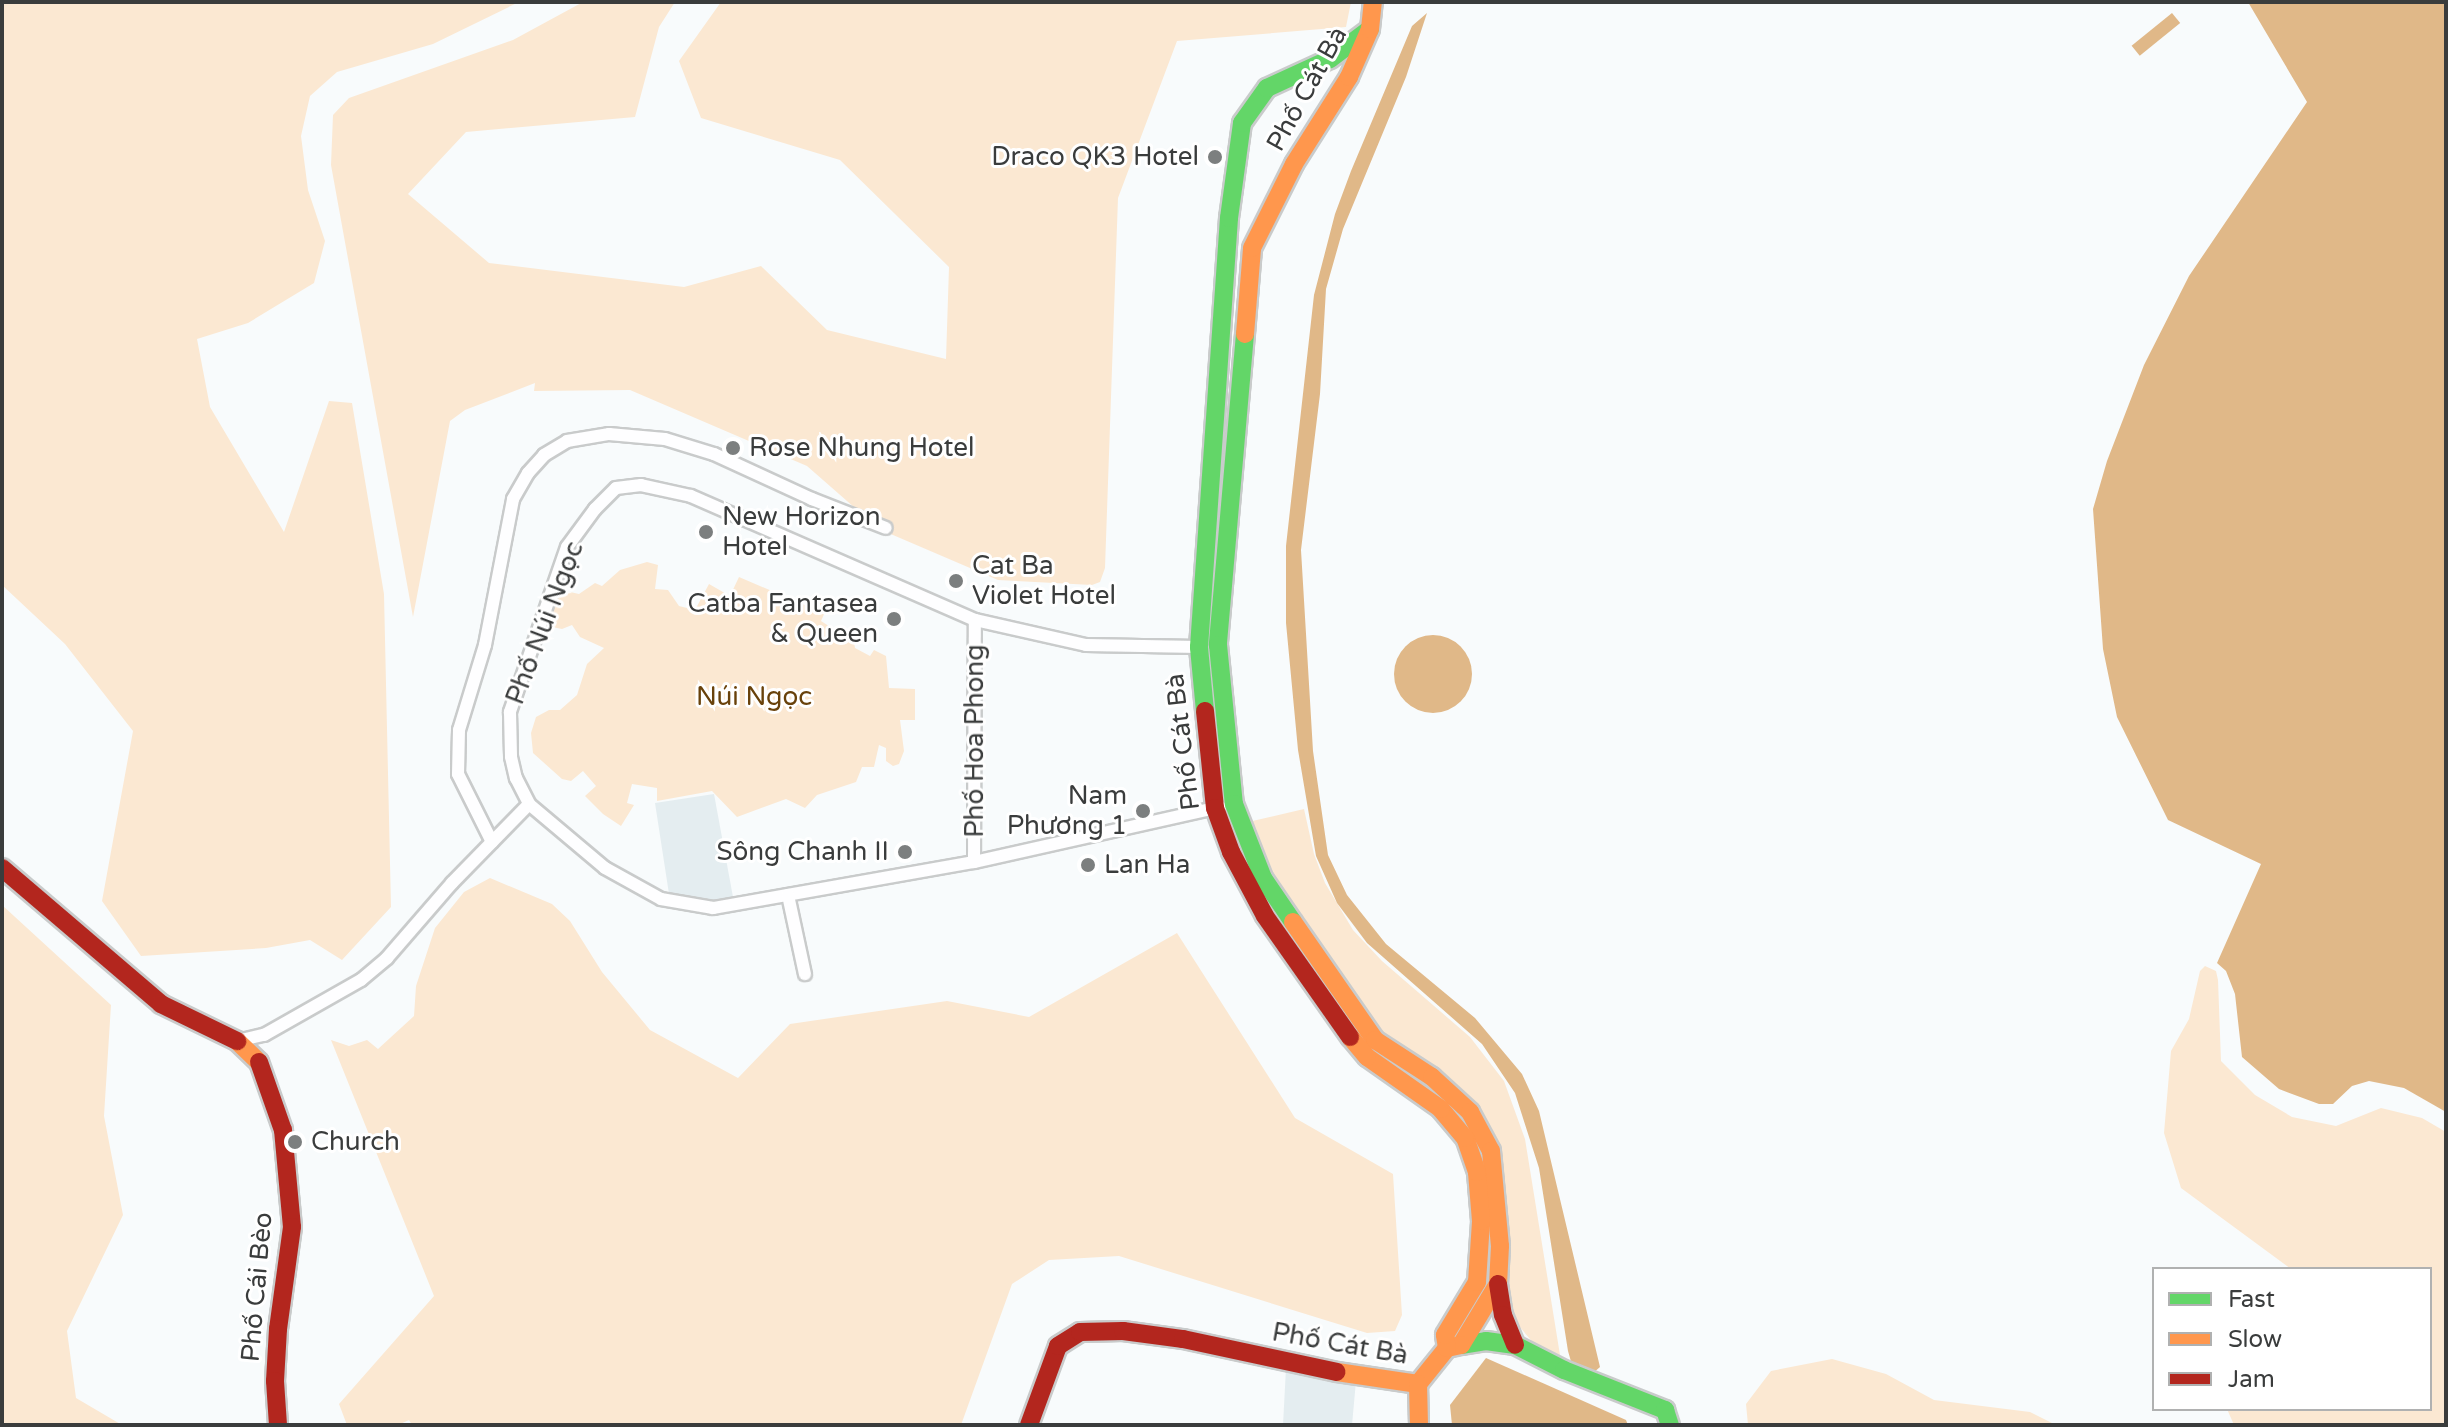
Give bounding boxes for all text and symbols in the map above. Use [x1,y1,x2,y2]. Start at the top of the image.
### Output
street label: Phố Cát Bà [1260,21,1354,157]
place label: Draco QK3 Hotel [991,141,1199,173]
marker: Draco QK3 Hotel [1206,148,1224,166]
place label: Rose Nhung Hotel [749,432,974,464]
marker: Rose Nhung Hotel [724,439,742,457]
place label: New Horizon Hotel [722,501,881,562]
marker: New Horizon Hotel [697,523,715,541]
street label: Phố Núi Ngọc [500,537,590,709]
place label: Cat Ba Violet Hotel [972,550,1116,612]
marker: Cat Ba Violet Hotel [947,572,965,590]
place label: Catba Fantasea & Queen [688,588,878,650]
marker: Catba Fantasea & Queen [885,610,903,628]
street label: Phố Hoa Phong [959,644,991,838]
street label: Phố Cát Bà [1159,672,1207,812]
park label: Núi Ngọc [696,681,812,713]
place label: Nam Phương 1 [1007,780,1127,842]
marker: Nam Phương 1 [1134,802,1152,820]
place label: Sông Chanh II [716,836,889,868]
marker: Sông Chanh II [896,843,914,861]
place label: Lan Ha [1104,849,1190,881]
marker: Lan Ha [1079,856,1097,874]
place label: Church [311,1126,400,1158]
marker: Church [286,1133,304,1151]
street label: Phố Cái Bèo [235,1211,279,1363]
legend [2152,1267,2432,1411]
text: Fast [2228,1285,2275,1314]
street label: Phố Cát Bà [1270,1317,1410,1371]
text: Slow [2228,1325,2282,1354]
text: Jam [2228,1365,2275,1394]

